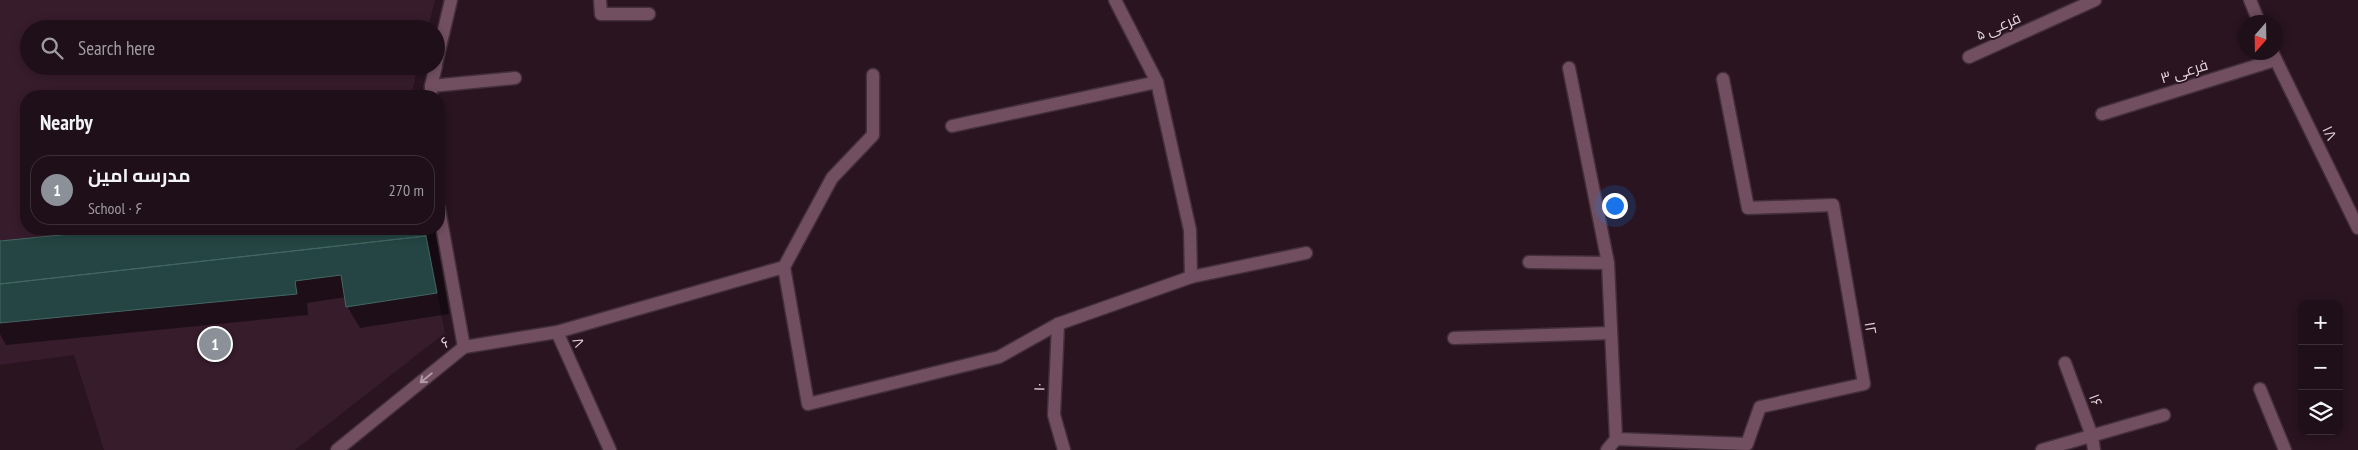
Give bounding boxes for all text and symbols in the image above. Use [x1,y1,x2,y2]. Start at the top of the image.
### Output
street label: فرعی ۵ [1973,8,2024,45]
north arrow [2238,15,2283,60]
search box [20,20,445,75]
icon: search [38,34,66,62]
text: Search here [78,36,155,60]
street label: فرعی ۳ [2158,55,2211,88]
text: Nearby [40,109,93,136]
street label: ۱۸ [2318,123,2342,143]
text: مدرسه امین [88,163,191,187]
text: 1 [53,180,61,200]
text: 270 m [389,180,424,200]
your location [1602,193,1628,219]
text: School · ۶ [88,198,143,218]
map controls [2298,300,2343,435]
button: + [2298,300,2343,345]
street label: ۱۲ [1861,320,1881,336]
pin: 1 [199,325,231,363]
street label: ۶ [436,332,454,352]
street label: ۸ [568,334,590,350]
button: − [2298,345,2343,390]
one-way arrow [420,372,433,383]
street label: ۱۰ [1029,382,1049,392]
button: layers [2298,390,2343,435]
street label: ۱۶ [2085,391,2107,409]

